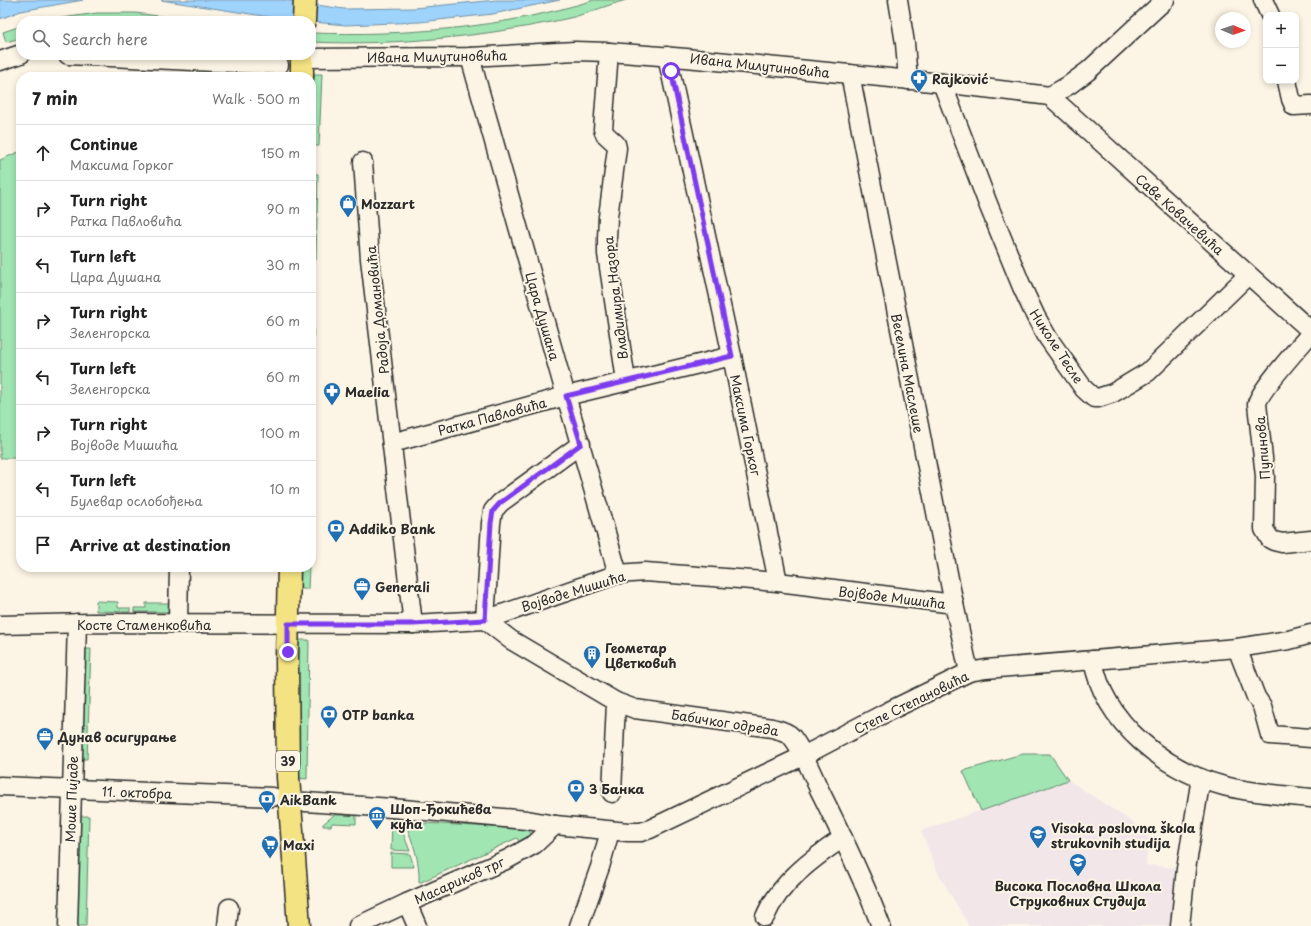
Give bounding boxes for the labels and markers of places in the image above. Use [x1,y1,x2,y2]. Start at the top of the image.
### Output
pharmacy icon: Rajković [909,68,929,93]
place label: Rajković [932,69,988,88]
shop icon: Mozzart [338,193,358,218]
place label: Mozzart [361,194,415,213]
pharmacy icon: Maelia [322,381,342,406]
place label: Maelia [345,382,390,401]
bank icon: Addiko Bank [326,518,346,543]
place label: Addiko Bank [349,519,436,538]
office icon: Generali [352,576,372,601]
place label: Generali [375,577,430,596]
place label: Геометар Цветковић [605,638,677,672]
building icon: Геометар Цветковић [582,644,602,669]
bank icon: OTP banka [319,704,339,729]
place label: OTP banka [342,705,415,724]
office icon: Дунав осигурање [35,726,55,751]
place label: Дунав осигурање [57,727,177,746]
bank icon: 3 Банка [566,778,586,803]
place label: 3 Банка [589,779,645,798]
bank icon: AikBank [257,789,277,814]
place label: AikBank [279,790,337,809]
place label: Шоп-Ђокићева кућа [390,799,492,833]
museum icon: Шоп-Ђокићева кућа [367,805,387,830]
place label: Visoka poslovna škola strukovnih studija [1051,818,1196,852]
school or university icon: Visoka poslovna škola strukovnih studija [1028,824,1048,849]
supermarket icon: Maxi [260,834,280,859]
place label: Maxi [283,835,315,854]
school or university icon: Висока Пословна Школа Струковних Студија [1068,852,1088,877]
place label: Висока Пословна Школа Струковних Студија [994,876,1162,910]

